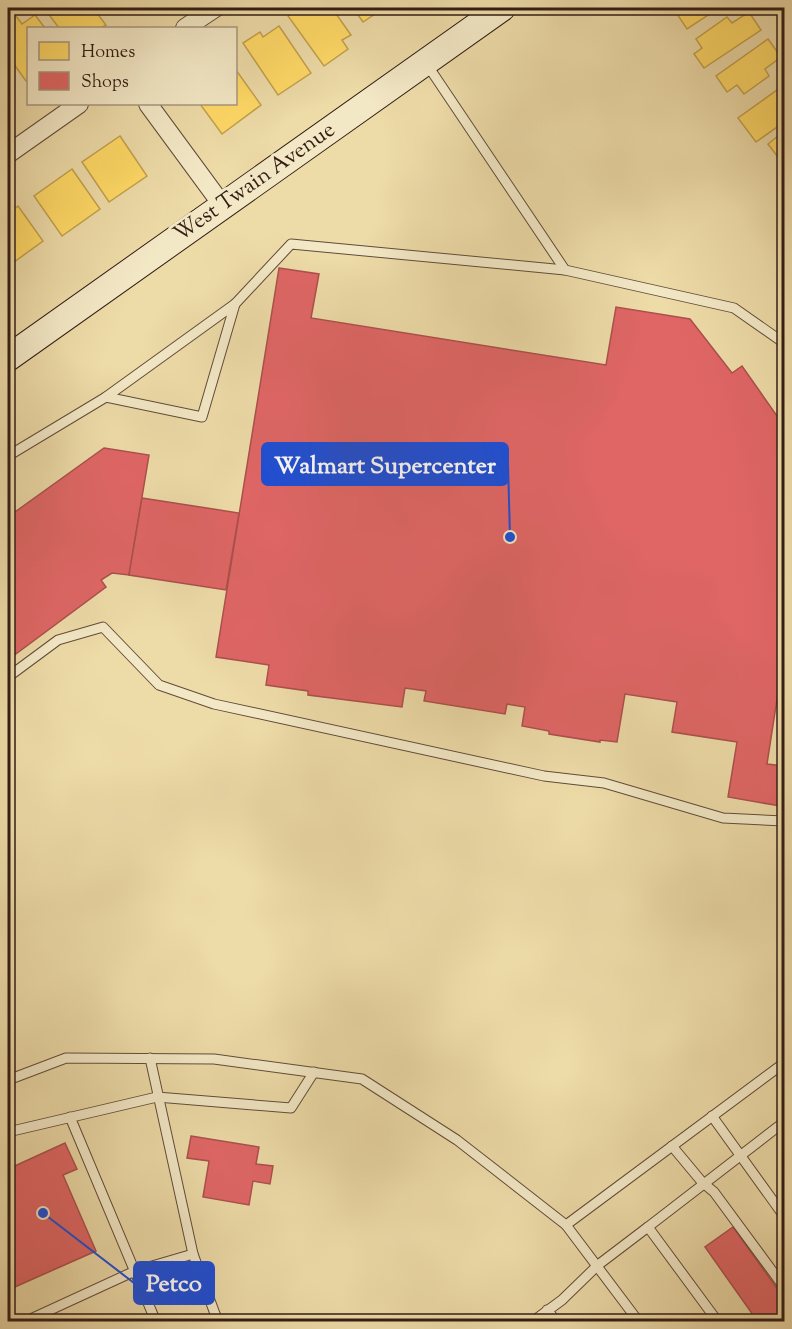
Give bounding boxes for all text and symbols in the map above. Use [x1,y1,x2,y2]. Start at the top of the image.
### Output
legend [27,27,237,105]
text: Homes [81,40,135,66]
text: Shops [81,70,129,96]
street label: West Twain Avenue [168,115,342,251]
callout: Walmart Supercenter [262,443,508,485]
text: Walmart Supercenter [274,450,497,484]
callout: Petco [134,1262,214,1304]
text: Petco [146,1268,202,1302]

